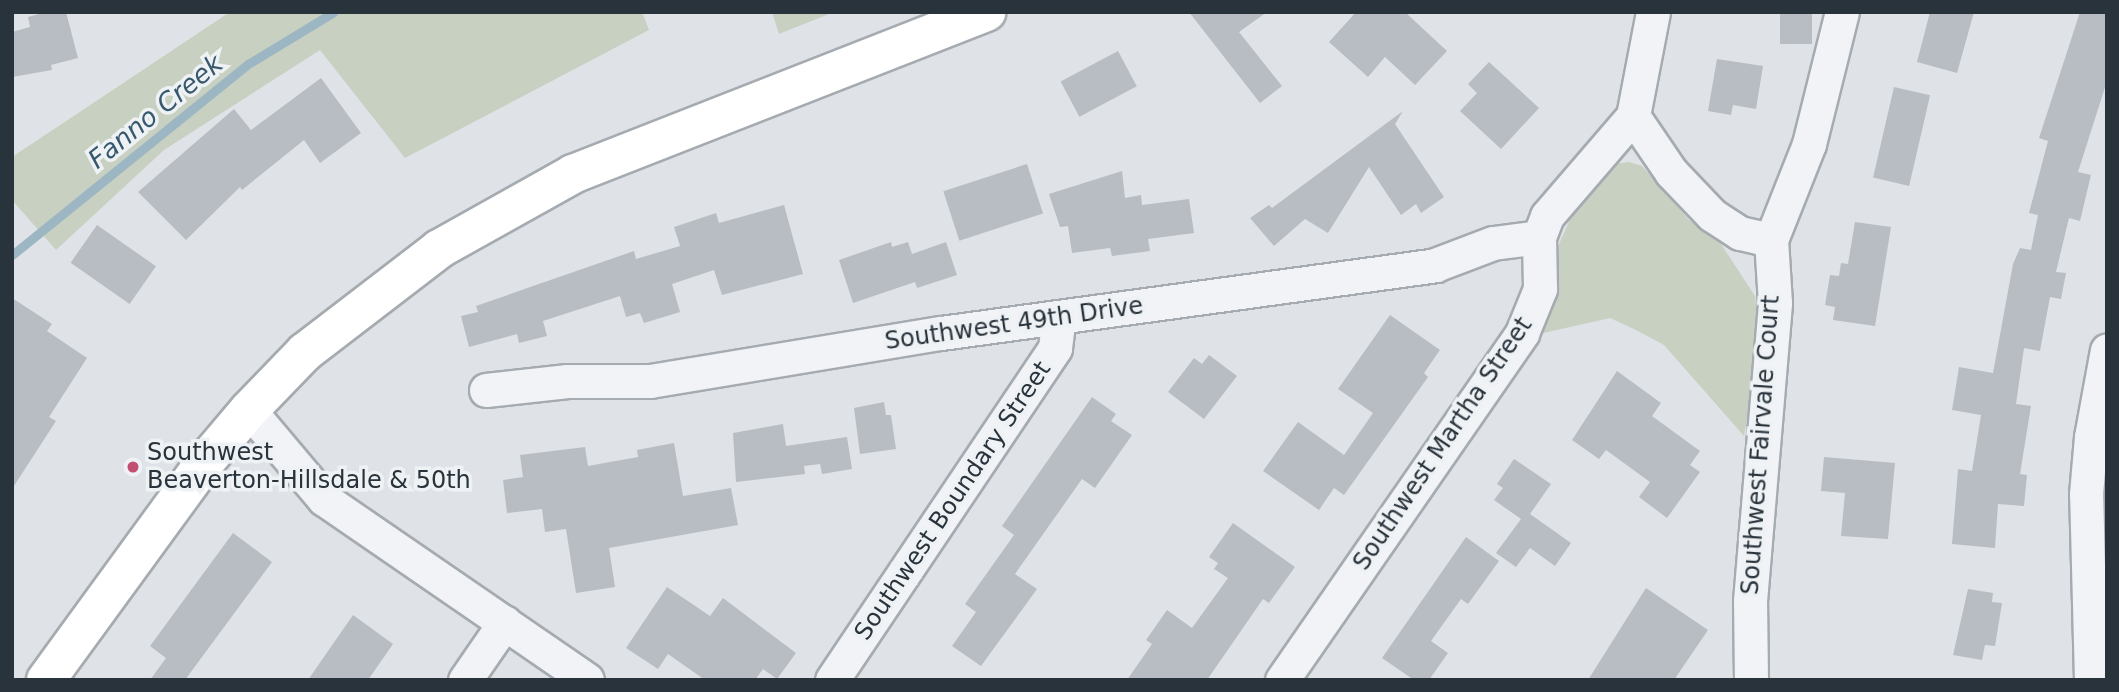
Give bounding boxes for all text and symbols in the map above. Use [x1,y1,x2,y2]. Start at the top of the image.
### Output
water label: Fanno Creek [82,48,230,176]
street label: Southwest 49th Drive [883,292,1145,356]
street label: Southwest Fairvale Court [1736,294,1786,596]
street label: Southwest Martha Street [1348,312,1538,576]
street label: Southwest Boundary Street [849,356,1057,646]
place label: Southwest Beaverton-Hillsdale & 50th [147,439,471,495]
marker: Southwest Beaverton-Hillsdale & 50th [125,459,141,475]

